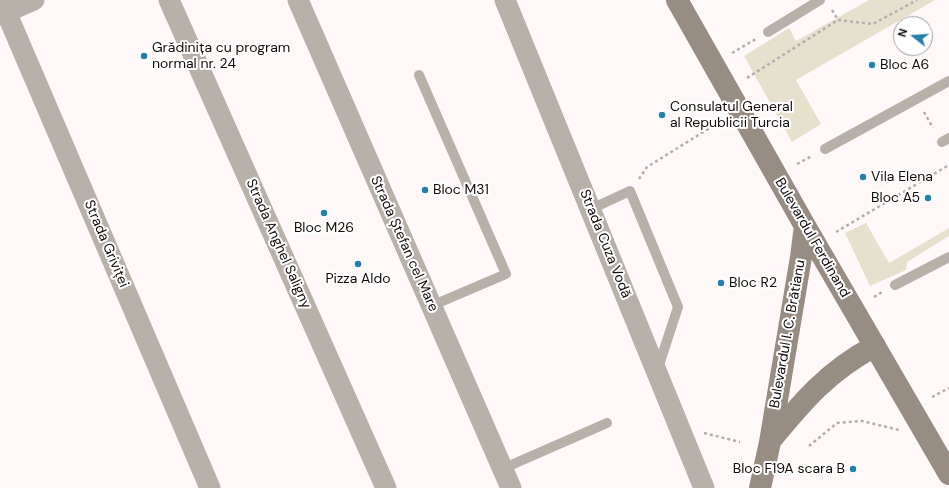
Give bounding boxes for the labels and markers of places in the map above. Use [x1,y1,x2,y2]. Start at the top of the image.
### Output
place label: Grădinița cu program normal nr. 24 [152,40,290,72]
marker: Grădinița cu program normal nr. 24 [139,51,149,61]
place label: Bloc A6 [880,57,929,73]
marker: Bloc A6 [867,60,877,70]
place label: Consulatul General al Republicii Turcia [670,99,793,132]
marker: Consulatul General al Republicii Turcia [657,110,667,120]
place label: Vila Elena [871,169,933,185]
marker: Vila Elena [858,172,868,182]
place label: Bloc M31 [433,182,489,198]
marker: Bloc M31 [420,185,430,195]
place label: Bloc A5 [871,190,920,206]
marker: Bloc A5 [923,193,933,203]
marker: Bloc M26 [319,208,329,218]
place label: Bloc M26 [294,220,354,236]
marker: Pizza Aldo [353,259,363,269]
place label: Pizza Aldo [325,271,391,287]
place label: Bloc R2 [729,275,777,291]
marker: Bloc R2 [716,278,726,288]
place label: Bloc F19A scara B [733,461,845,477]
marker: Bloc F19A scara B [848,464,858,474]

